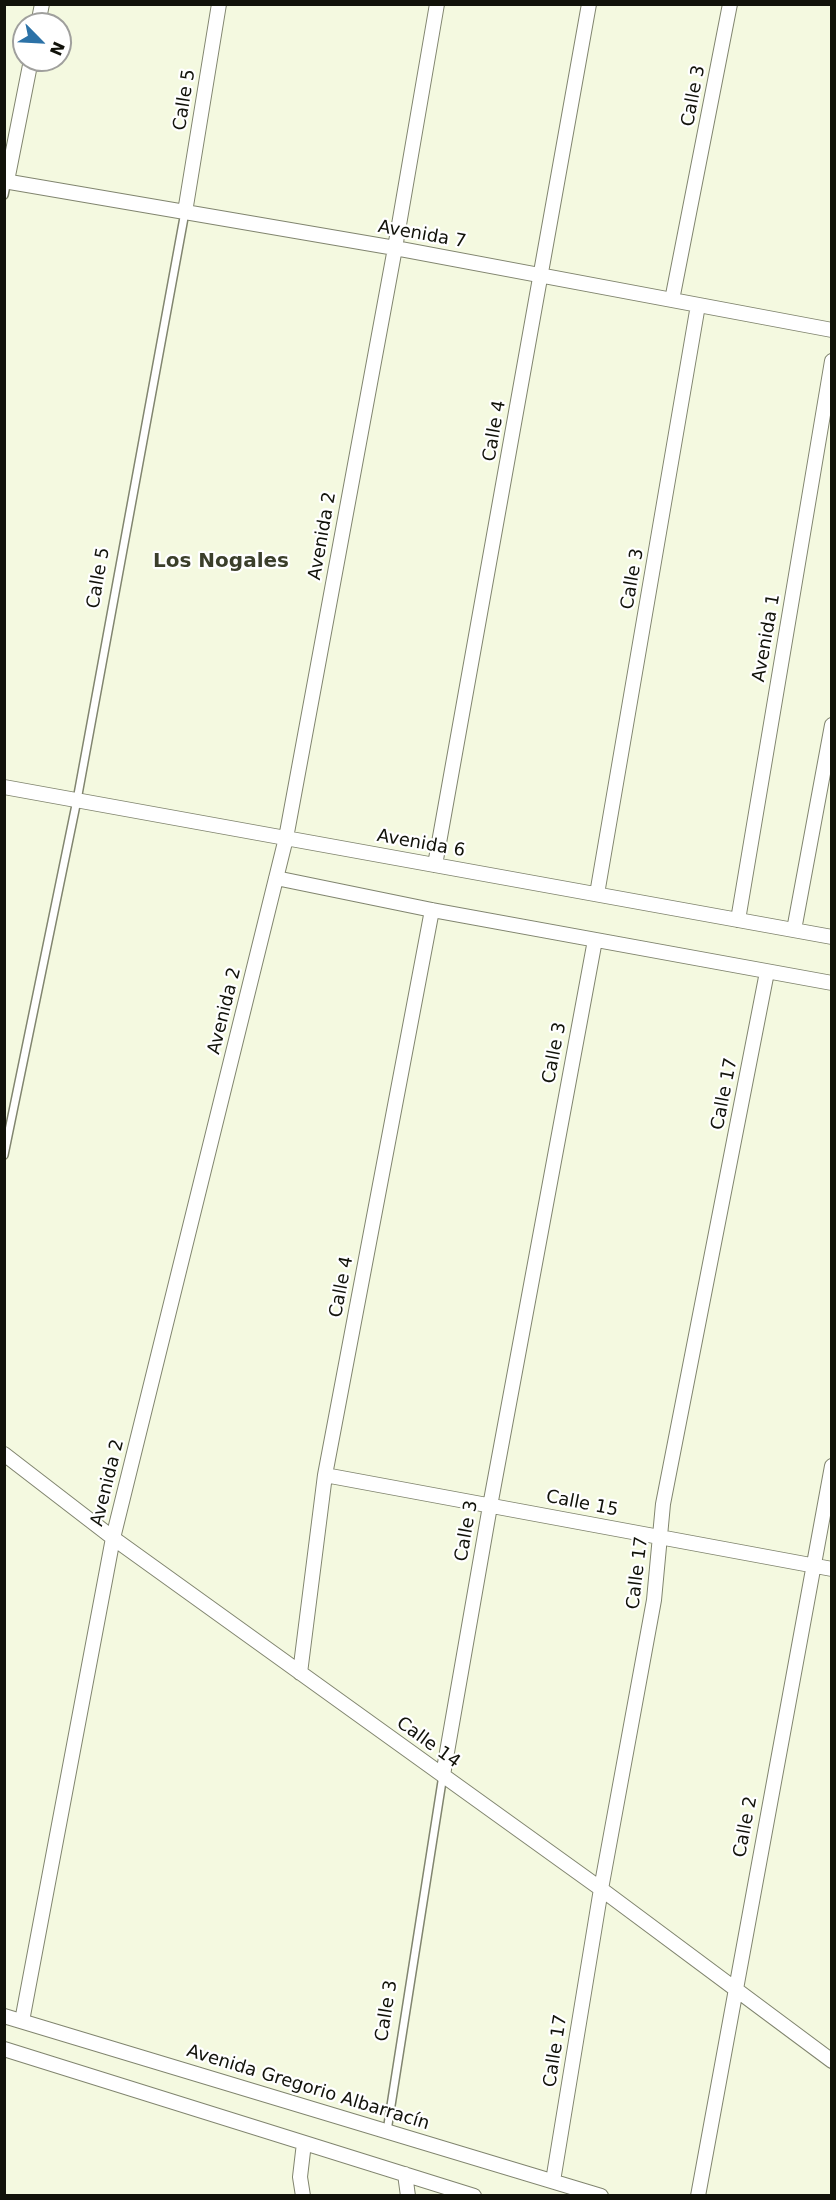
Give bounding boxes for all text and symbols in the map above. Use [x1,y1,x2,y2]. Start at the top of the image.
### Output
north arrow [12,12,72,72]
text: N [46,39,68,59]
street label: Calle 3 [677,64,711,128]
street label: Calle 5 [169,68,201,132]
street label: Avenida 7 [376,217,468,253]
street label: Calle 4 [479,399,511,463]
street label: Avenida 2 [305,490,341,582]
street label: Calle 5 [83,546,115,610]
street label: Calle 3 [617,547,649,611]
district label: Los Nogales [153,550,289,574]
street label: Avenida 1 [749,592,785,684]
street label: Avenida 6 [375,826,467,862]
street label: Avenida 2 [204,965,246,1057]
street label: Calle 3 [538,1021,572,1085]
street label: Calle 17 [707,1056,743,1132]
street label: Calle 4 [325,1255,359,1319]
street label: Avenida 2 [87,1437,129,1529]
street label: Calle 15 [544,1486,620,1522]
street label: Calle 3 [451,1499,483,1563]
street label: Calle 17 [623,1535,653,1611]
street label: Calle 14 [392,1713,464,1773]
street label: Calle 2 [729,1795,763,1859]
street label: Calle 3 [371,1979,403,2043]
street label: Calle 17 [540,2013,572,2089]
street label: Avenida Gregorio Albarracín [184,2041,432,2135]

